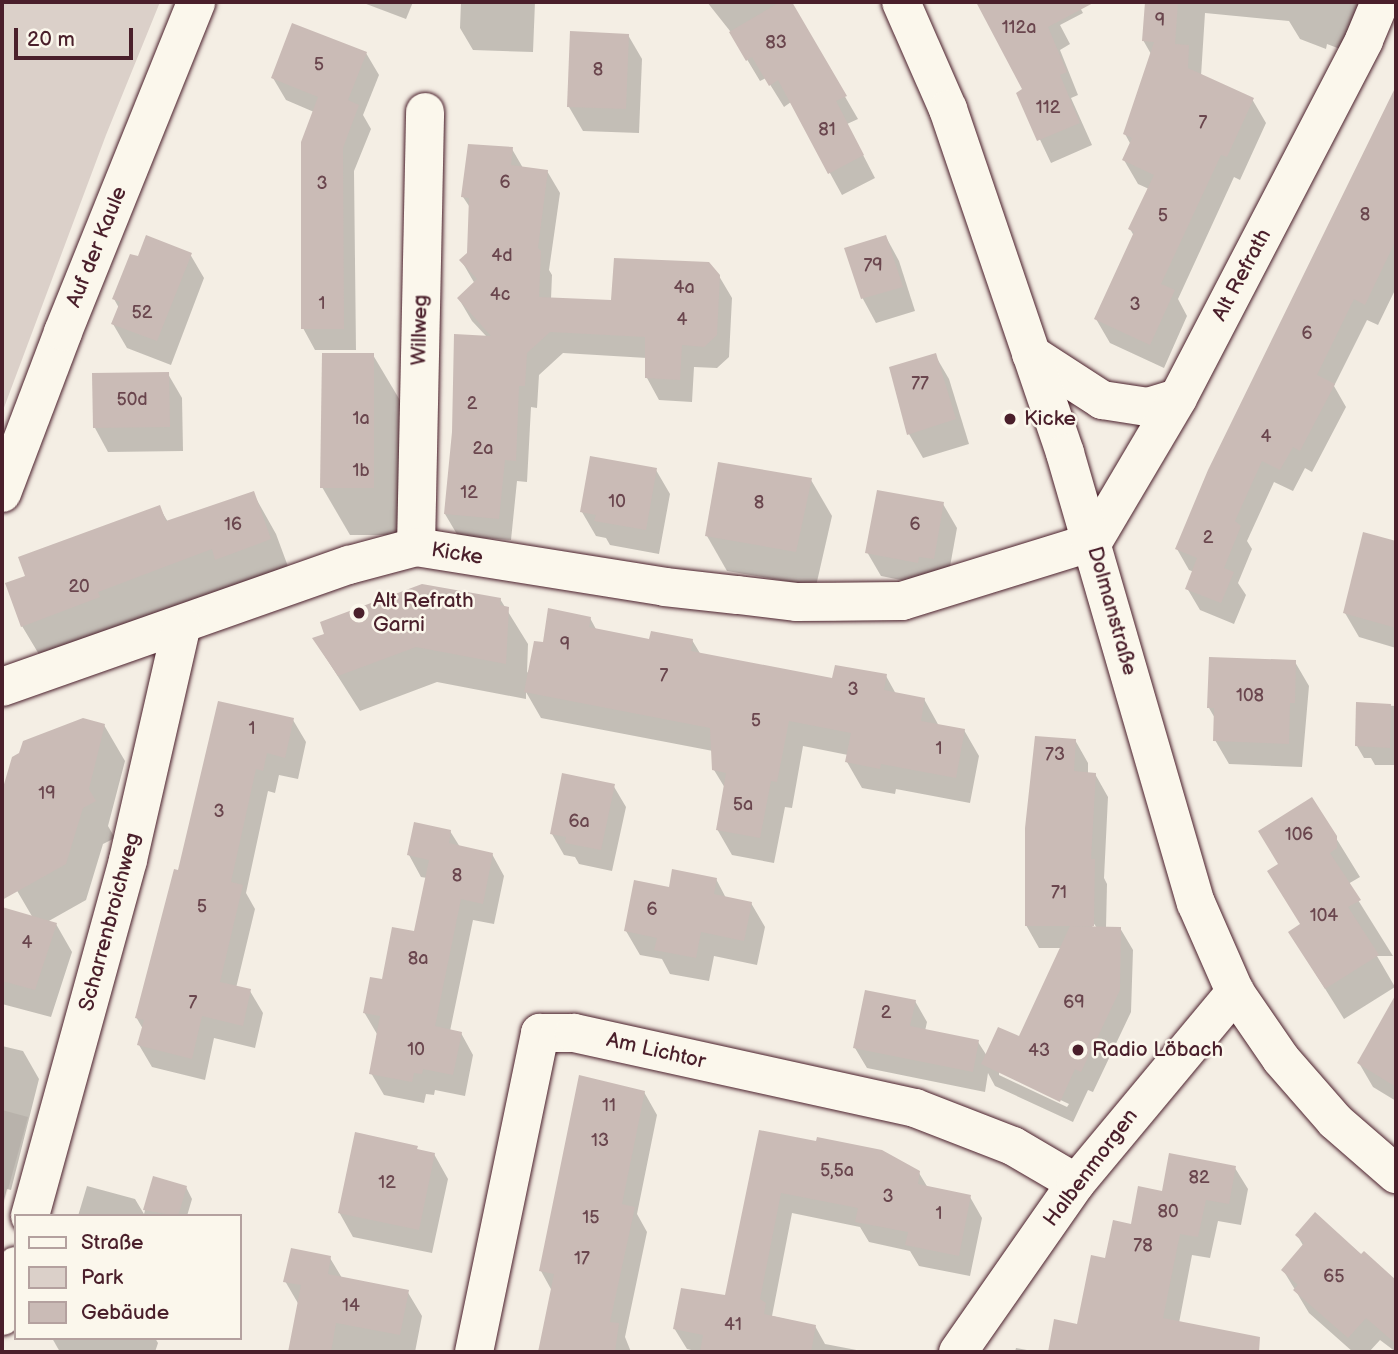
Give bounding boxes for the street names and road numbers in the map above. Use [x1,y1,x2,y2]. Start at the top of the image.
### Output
street label: Auf der Kaule [61,183,133,311]
street label: Alt Refrath [1207,225,1277,325]
street label: Willweg [407,294,433,366]
street label: Kicke [429,537,485,571]
street label: Dolmanstraße [1082,544,1142,678]
street label: Scharrenbroichweg [74,830,146,1014]
street label: Am Lichtor [604,1027,708,1075]
street label: Halbenmorgen [1039,1104,1143,1232]

